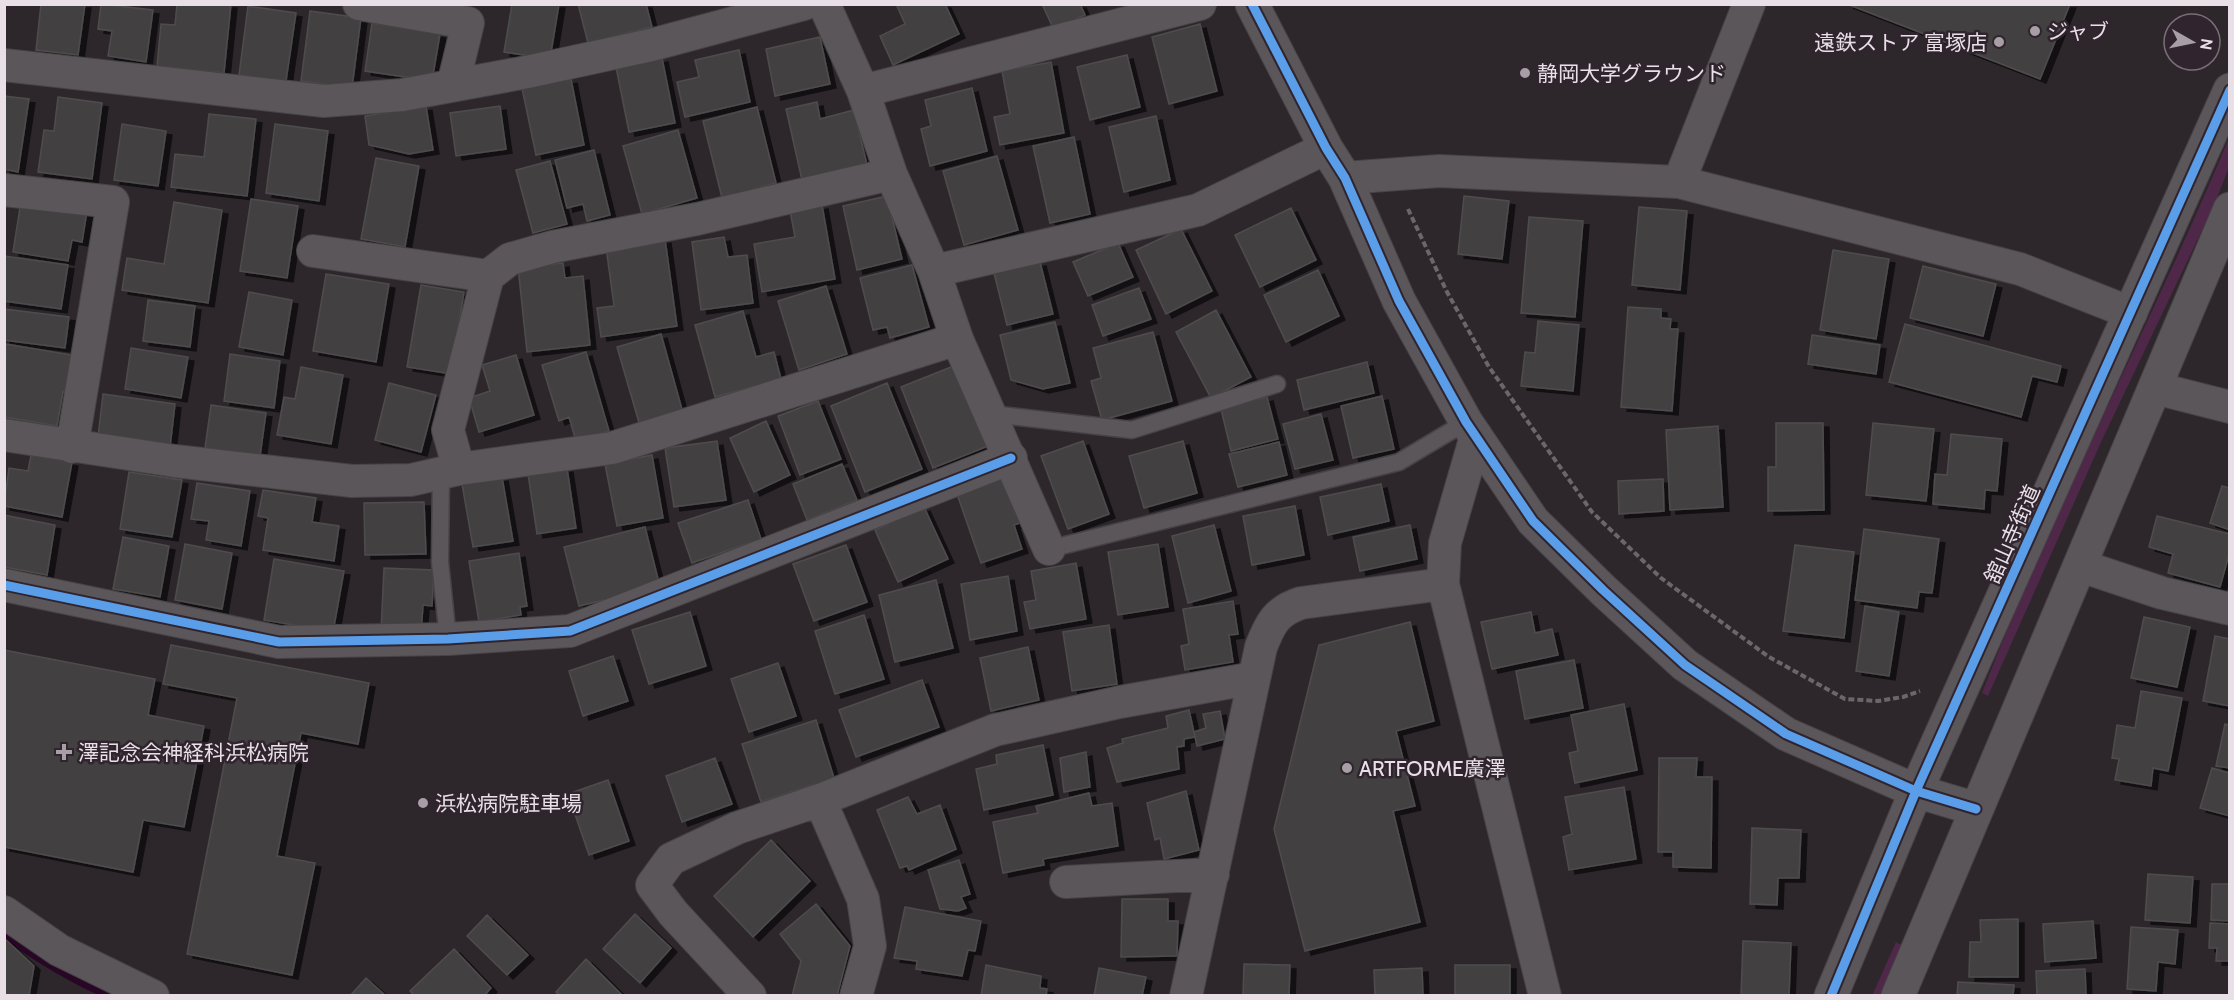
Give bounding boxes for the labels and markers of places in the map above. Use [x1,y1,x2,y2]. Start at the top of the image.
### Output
place label: ジャブ [2047,19,2109,44]
marker: ジャブ [2028,24,2042,38]
place label: 遠鉄ストア 富塚店 [1814,30,1987,55]
marker: 遠鉄ストア 富塚店 [1992,35,2006,49]
place label: 静岡大学グラウンド [1537,61,1726,86]
marker: 静岡大学グラウンド [1518,66,1532,80]
place label: 澤記念会神経科浜松病院 [78,740,309,765]
marker: 澤記念会神経科浜松病院 [55,743,73,761]
place label: ARTFORME廣澤 [1359,756,1506,781]
marker: ARTFORME廣澤 [1340,761,1354,775]
place label: 浜松病院駐車場 [435,791,582,816]
marker: 浜松病院駐車場 [416,796,430,810]

